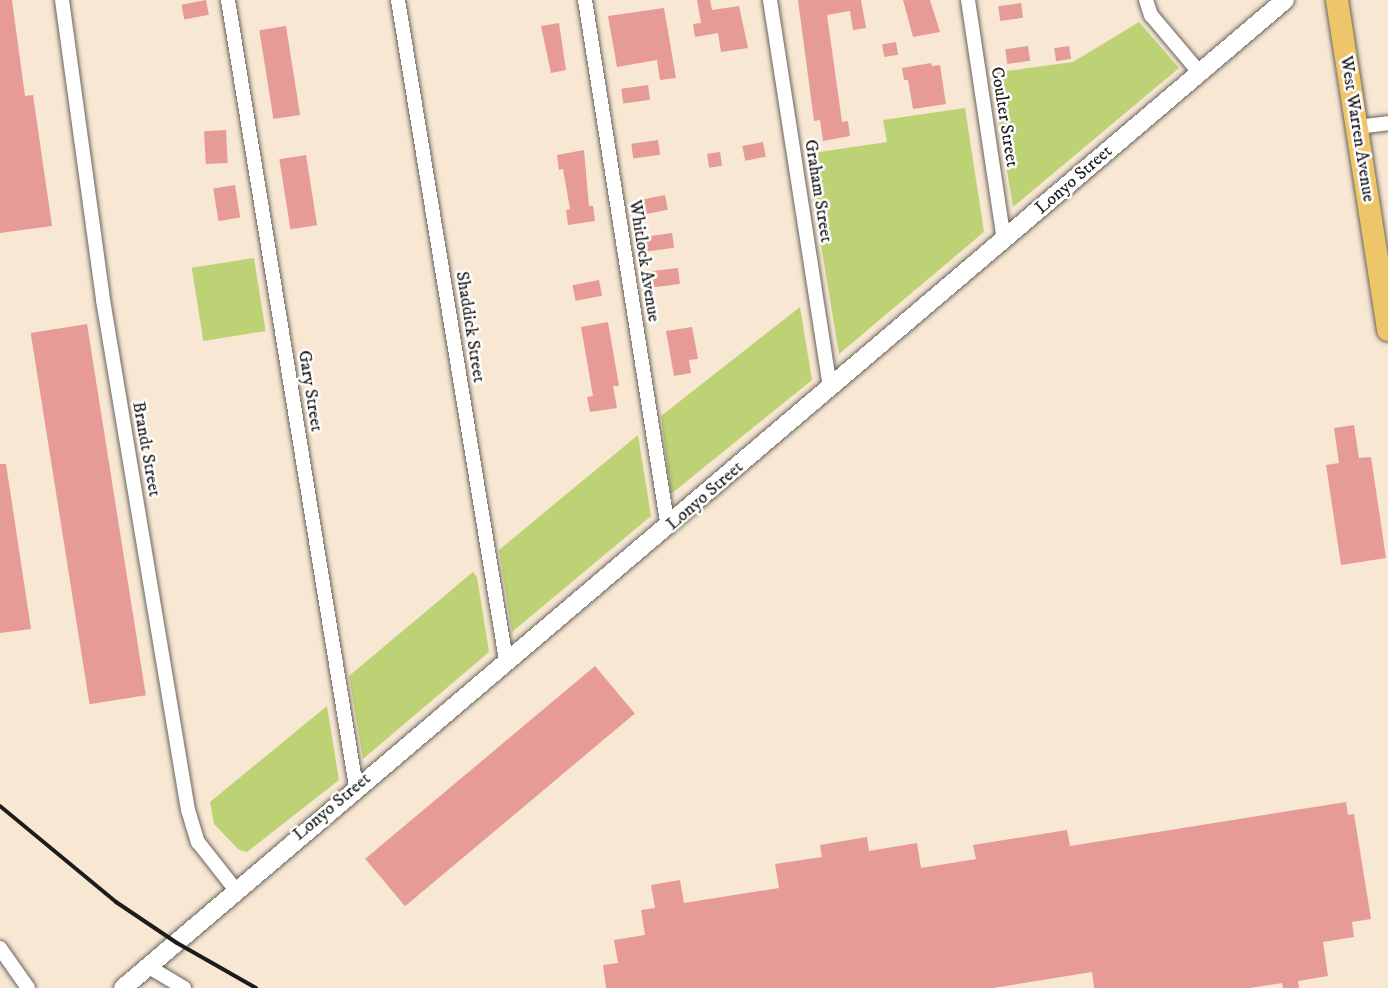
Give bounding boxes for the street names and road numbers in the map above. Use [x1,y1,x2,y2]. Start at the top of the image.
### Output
street label: West Warren Avenue [1335,54,1379,204]
street label: Coulter Street [985,65,1023,169]
street label: Graham Street [799,138,837,244]
street label: Lonyo Street [1031,141,1117,219]
street label: Whitlock Avenue [624,198,664,324]
street label: Shaddick Street [451,270,489,384]
street label: Gary Street [293,349,327,433]
street label: Brandt Street [127,400,165,498]
street label: Lonyo Street [662,457,748,535]
street label: Lonyo Street [289,768,375,846]

